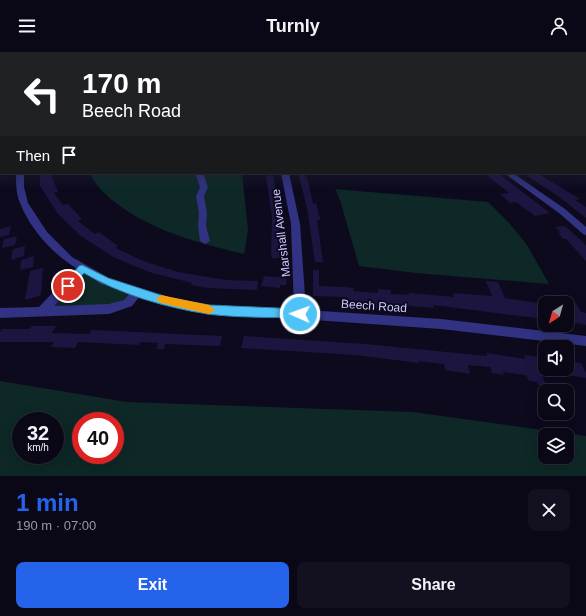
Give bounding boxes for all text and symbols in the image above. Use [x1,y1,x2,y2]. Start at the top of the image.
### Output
icon: menu [16,15,38,37]
icon: person [548,15,570,37]
text: Turnly [266,16,320,36]
icon: left [16,68,68,120]
text: 170 m [82,68,161,99]
text: Beech Road [82,101,181,121]
icon: arrive [58,144,80,166]
text: Then [16,147,50,164]
street label: Marshall Avenue [269,188,293,278]
pin [51,269,85,303]
icon: arrive [57,275,79,297]
position arrow [279,293,321,335]
north arrow [538,296,574,332]
map controls [538,296,574,464]
street label: Beech Road [341,297,407,315]
button: sound [538,340,574,376]
button: search [538,384,574,420]
speed limit sign: 40 [72,412,124,464]
text: 32 [27,422,49,444]
button: layers [538,428,574,464]
text: km/h [27,442,49,453]
text: 1 min [16,489,79,516]
button: close [528,489,570,531]
text: 190 m · 07:00 [16,518,96,533]
button: Exit [16,562,289,608]
button: Share [297,562,570,608]

